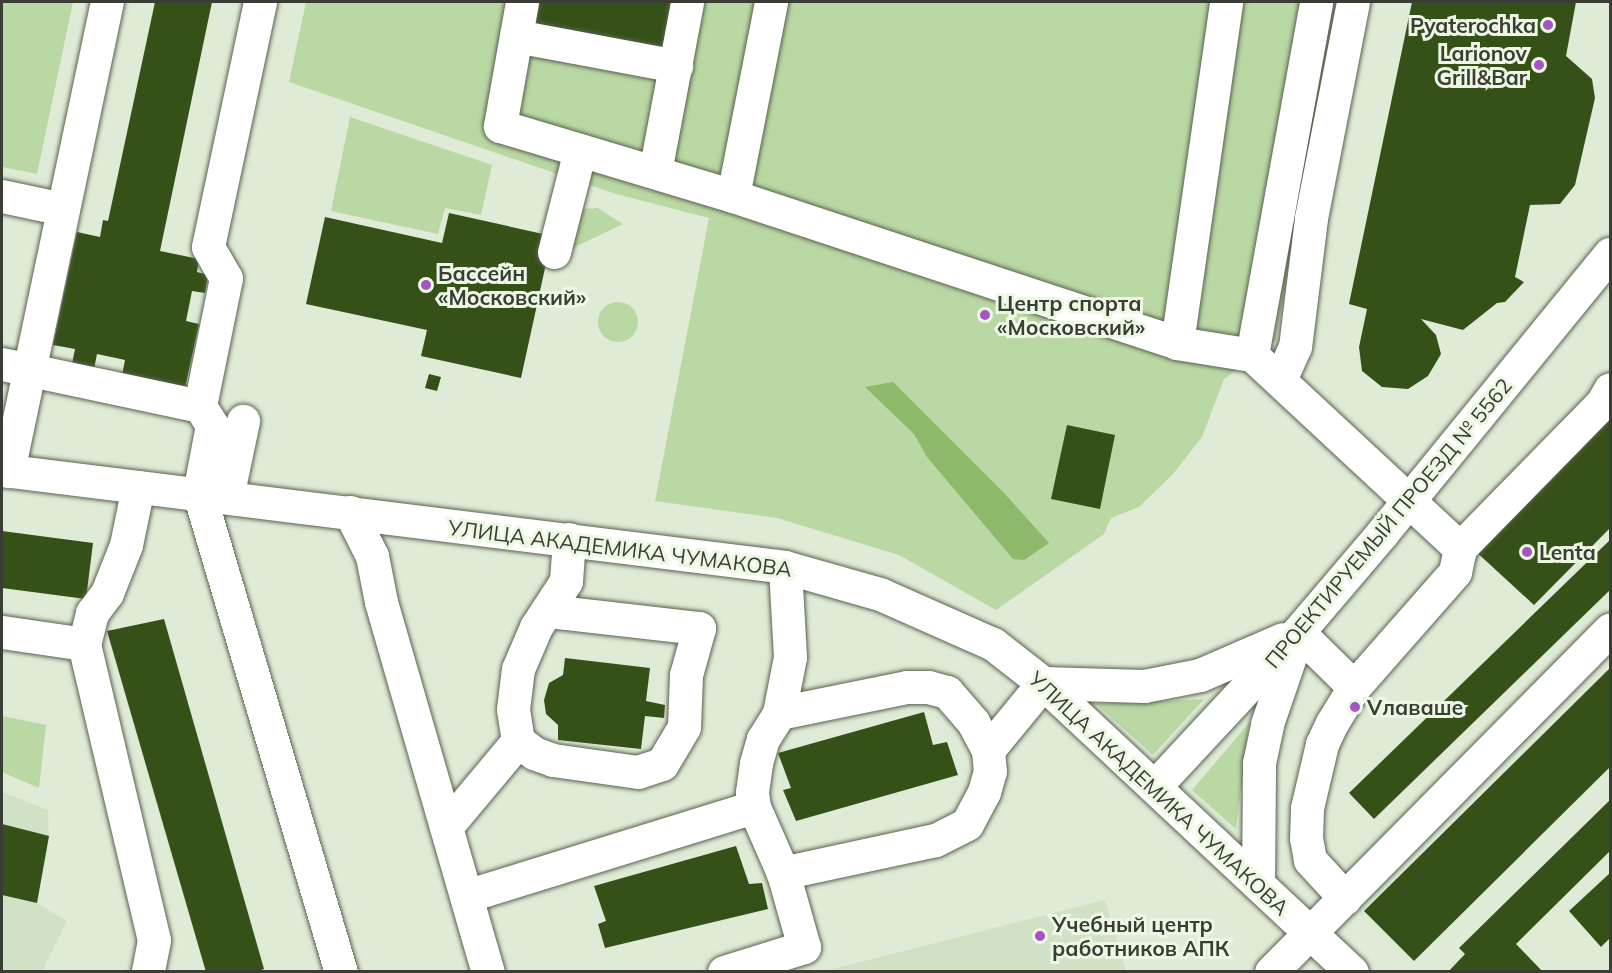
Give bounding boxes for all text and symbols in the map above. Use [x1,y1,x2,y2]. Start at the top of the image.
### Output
place label: Pyaterochka [1410,12,1536,38]
marker: Pyaterochka [1541,18,1555,32]
place label: Larionov Grill&Bar [1437,40,1527,90]
marker: Larionov Grill&Bar [1532,58,1546,72]
place label: Бассейн «Московский» [438,260,586,310]
marker: Бассейн «Московский» [419,278,433,292]
place label: Центр спорта «Московский» [997,290,1145,340]
marker: Центр спорта «Московский» [978,308,992,322]
street label: ПРОЕКТИРУЕМЫЙ ПРОЕЗД № 5562 [1259,373,1517,673]
street label: УЛИЦА АКАДЕМИКА ЧУМАКОВА [447,514,793,582]
place label: Lenta [1539,539,1596,565]
marker: Lenta [1520,545,1534,559]
street label: УЛИЦА АКАДЕМИКА ЧУМАКОВА [1024,666,1294,920]
place label: Vлаваше [1367,694,1463,720]
marker: Vлаваше [1348,700,1362,714]
place label: Учебный центр работников АПК [1052,911,1229,961]
marker: Учебный центр работников АПК [1033,929,1047,943]

